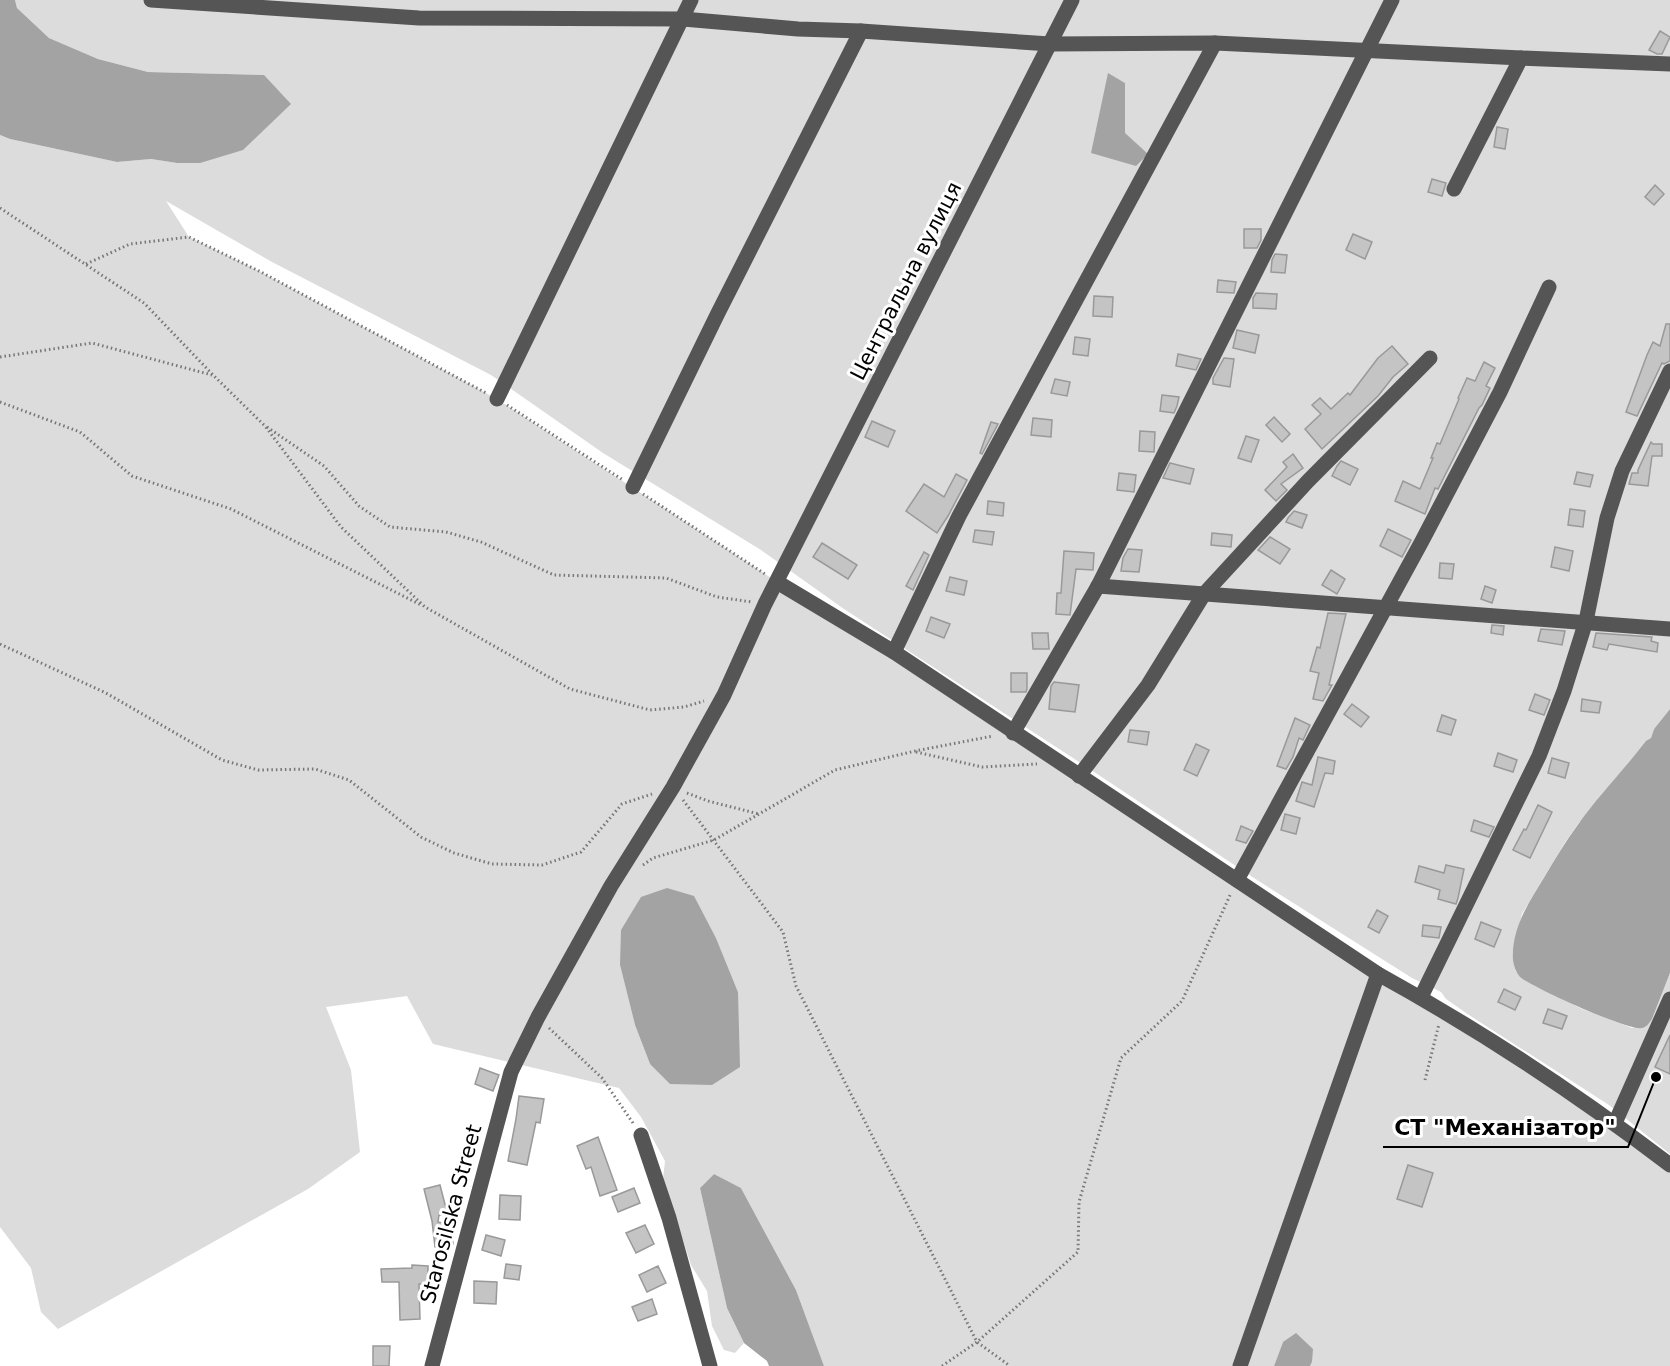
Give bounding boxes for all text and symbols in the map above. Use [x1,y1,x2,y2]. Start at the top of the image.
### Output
street label: Центральна вулиця [846,178,966,384]
callout: СТ "Механізатор" [1383,1107,1628,1147]
text: СТ "Механізатор" [1394,1115,1616,1140]
street label: Starosilska Street [416,1122,486,1306]

